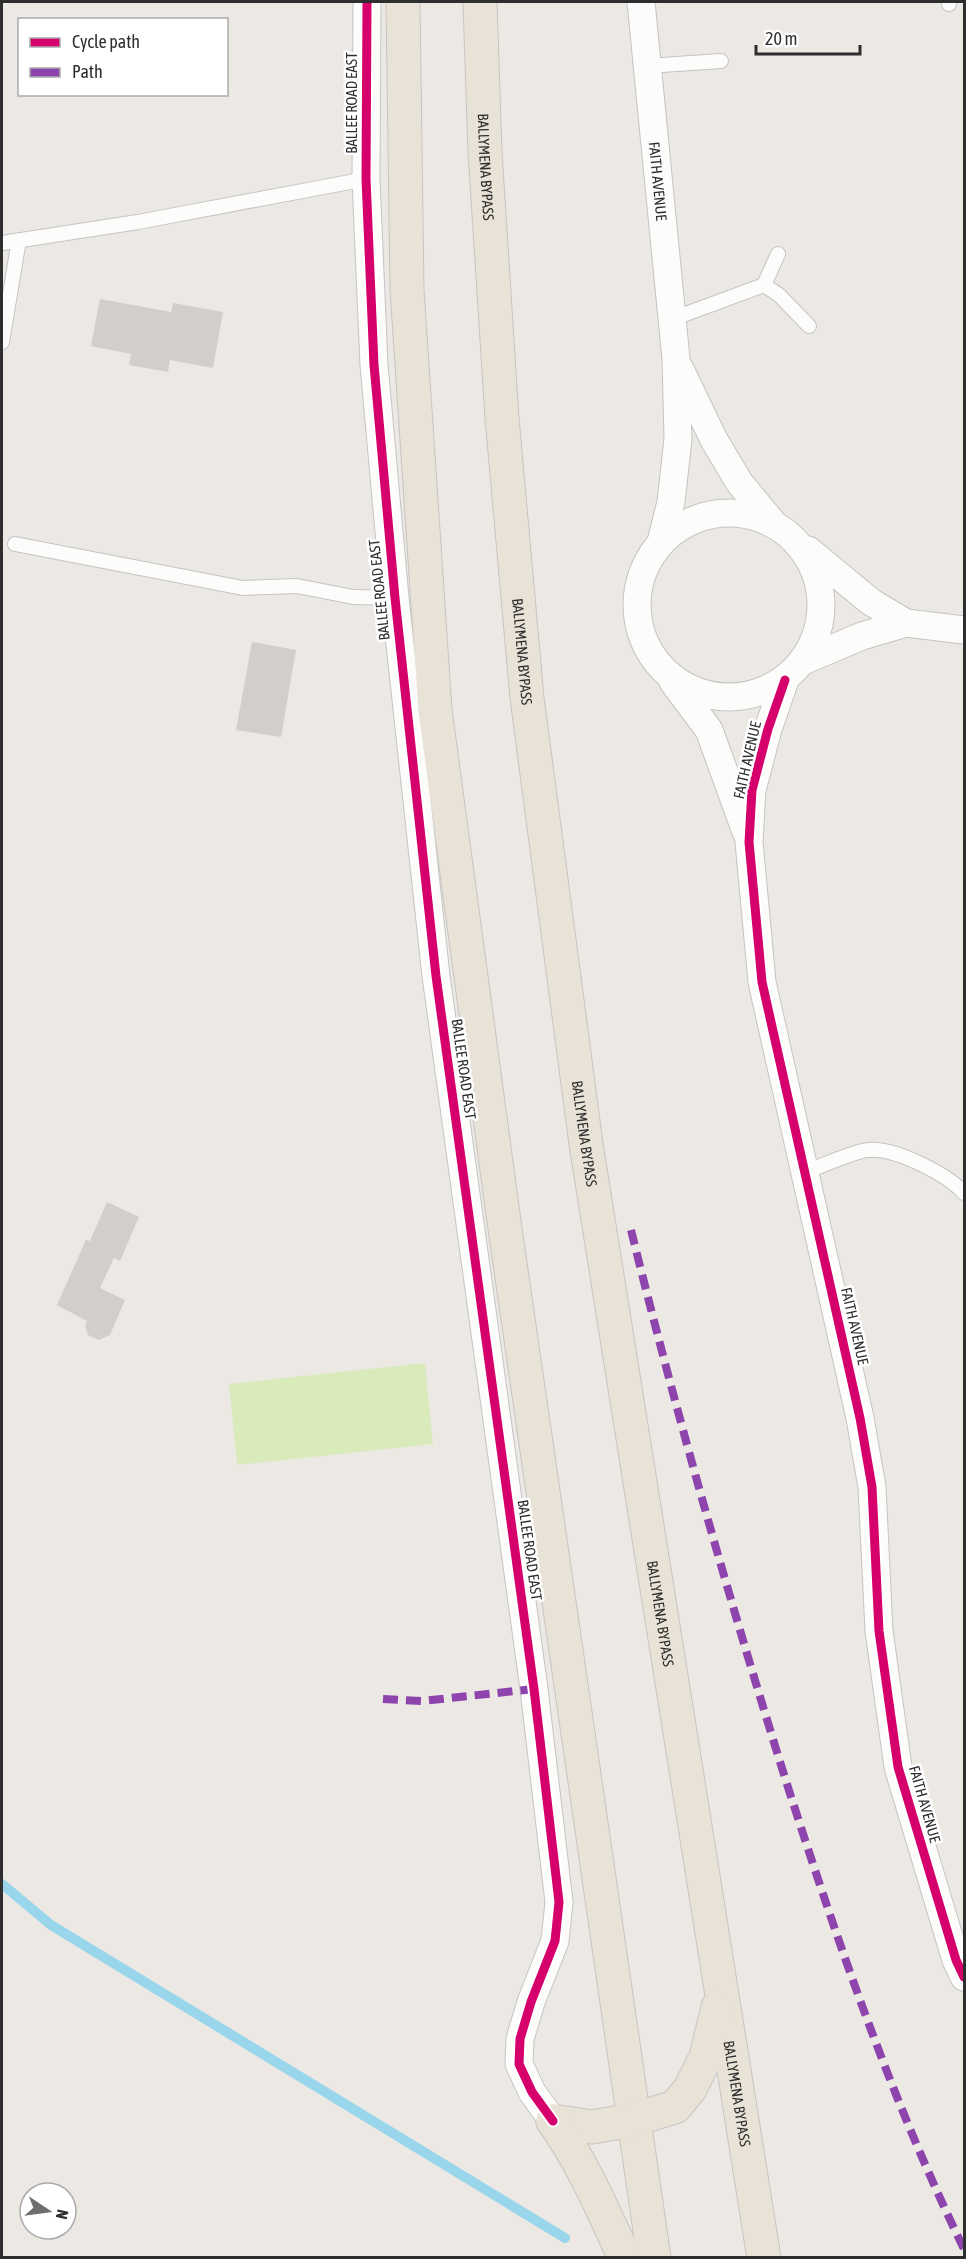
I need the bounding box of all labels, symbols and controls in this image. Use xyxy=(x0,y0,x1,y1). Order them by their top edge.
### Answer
legend xyxy=(18,18,228,96)
scale bar xyxy=(756,18,860,56)
text: 20 m xyxy=(765,28,797,49)
text: Cycle path xyxy=(72,31,140,52)
street label: BALLEE ROAD EAST xyxy=(343,52,360,154)
text: Path xyxy=(72,61,103,82)
street label: BALLYMENA BYPASS xyxy=(475,113,498,221)
street label: FAITH AVENUE xyxy=(646,141,671,222)
street label: BALLEE ROAD EAST xyxy=(365,538,393,641)
street label: BALLYMENA BYPASS xyxy=(510,597,536,706)
street label: FAITH AVENUE xyxy=(730,719,764,800)
street label: BALLEE ROAD EAST xyxy=(449,1018,480,1121)
street label: BALLYMENA BYPASS xyxy=(569,1079,601,1188)
street label: FAITH AVENUE xyxy=(838,1286,872,1367)
street label: BALLEE ROAD EAST xyxy=(515,1499,546,1602)
street label: BALLYMENA BYPASS xyxy=(644,1559,678,1668)
street label: FAITH AVENUE xyxy=(906,1764,944,1845)
street label: BALLYMENA BYPASS xyxy=(721,2039,755,2148)
north arrow xyxy=(18,2181,78,2241)
text: N xyxy=(53,2208,72,2221)

